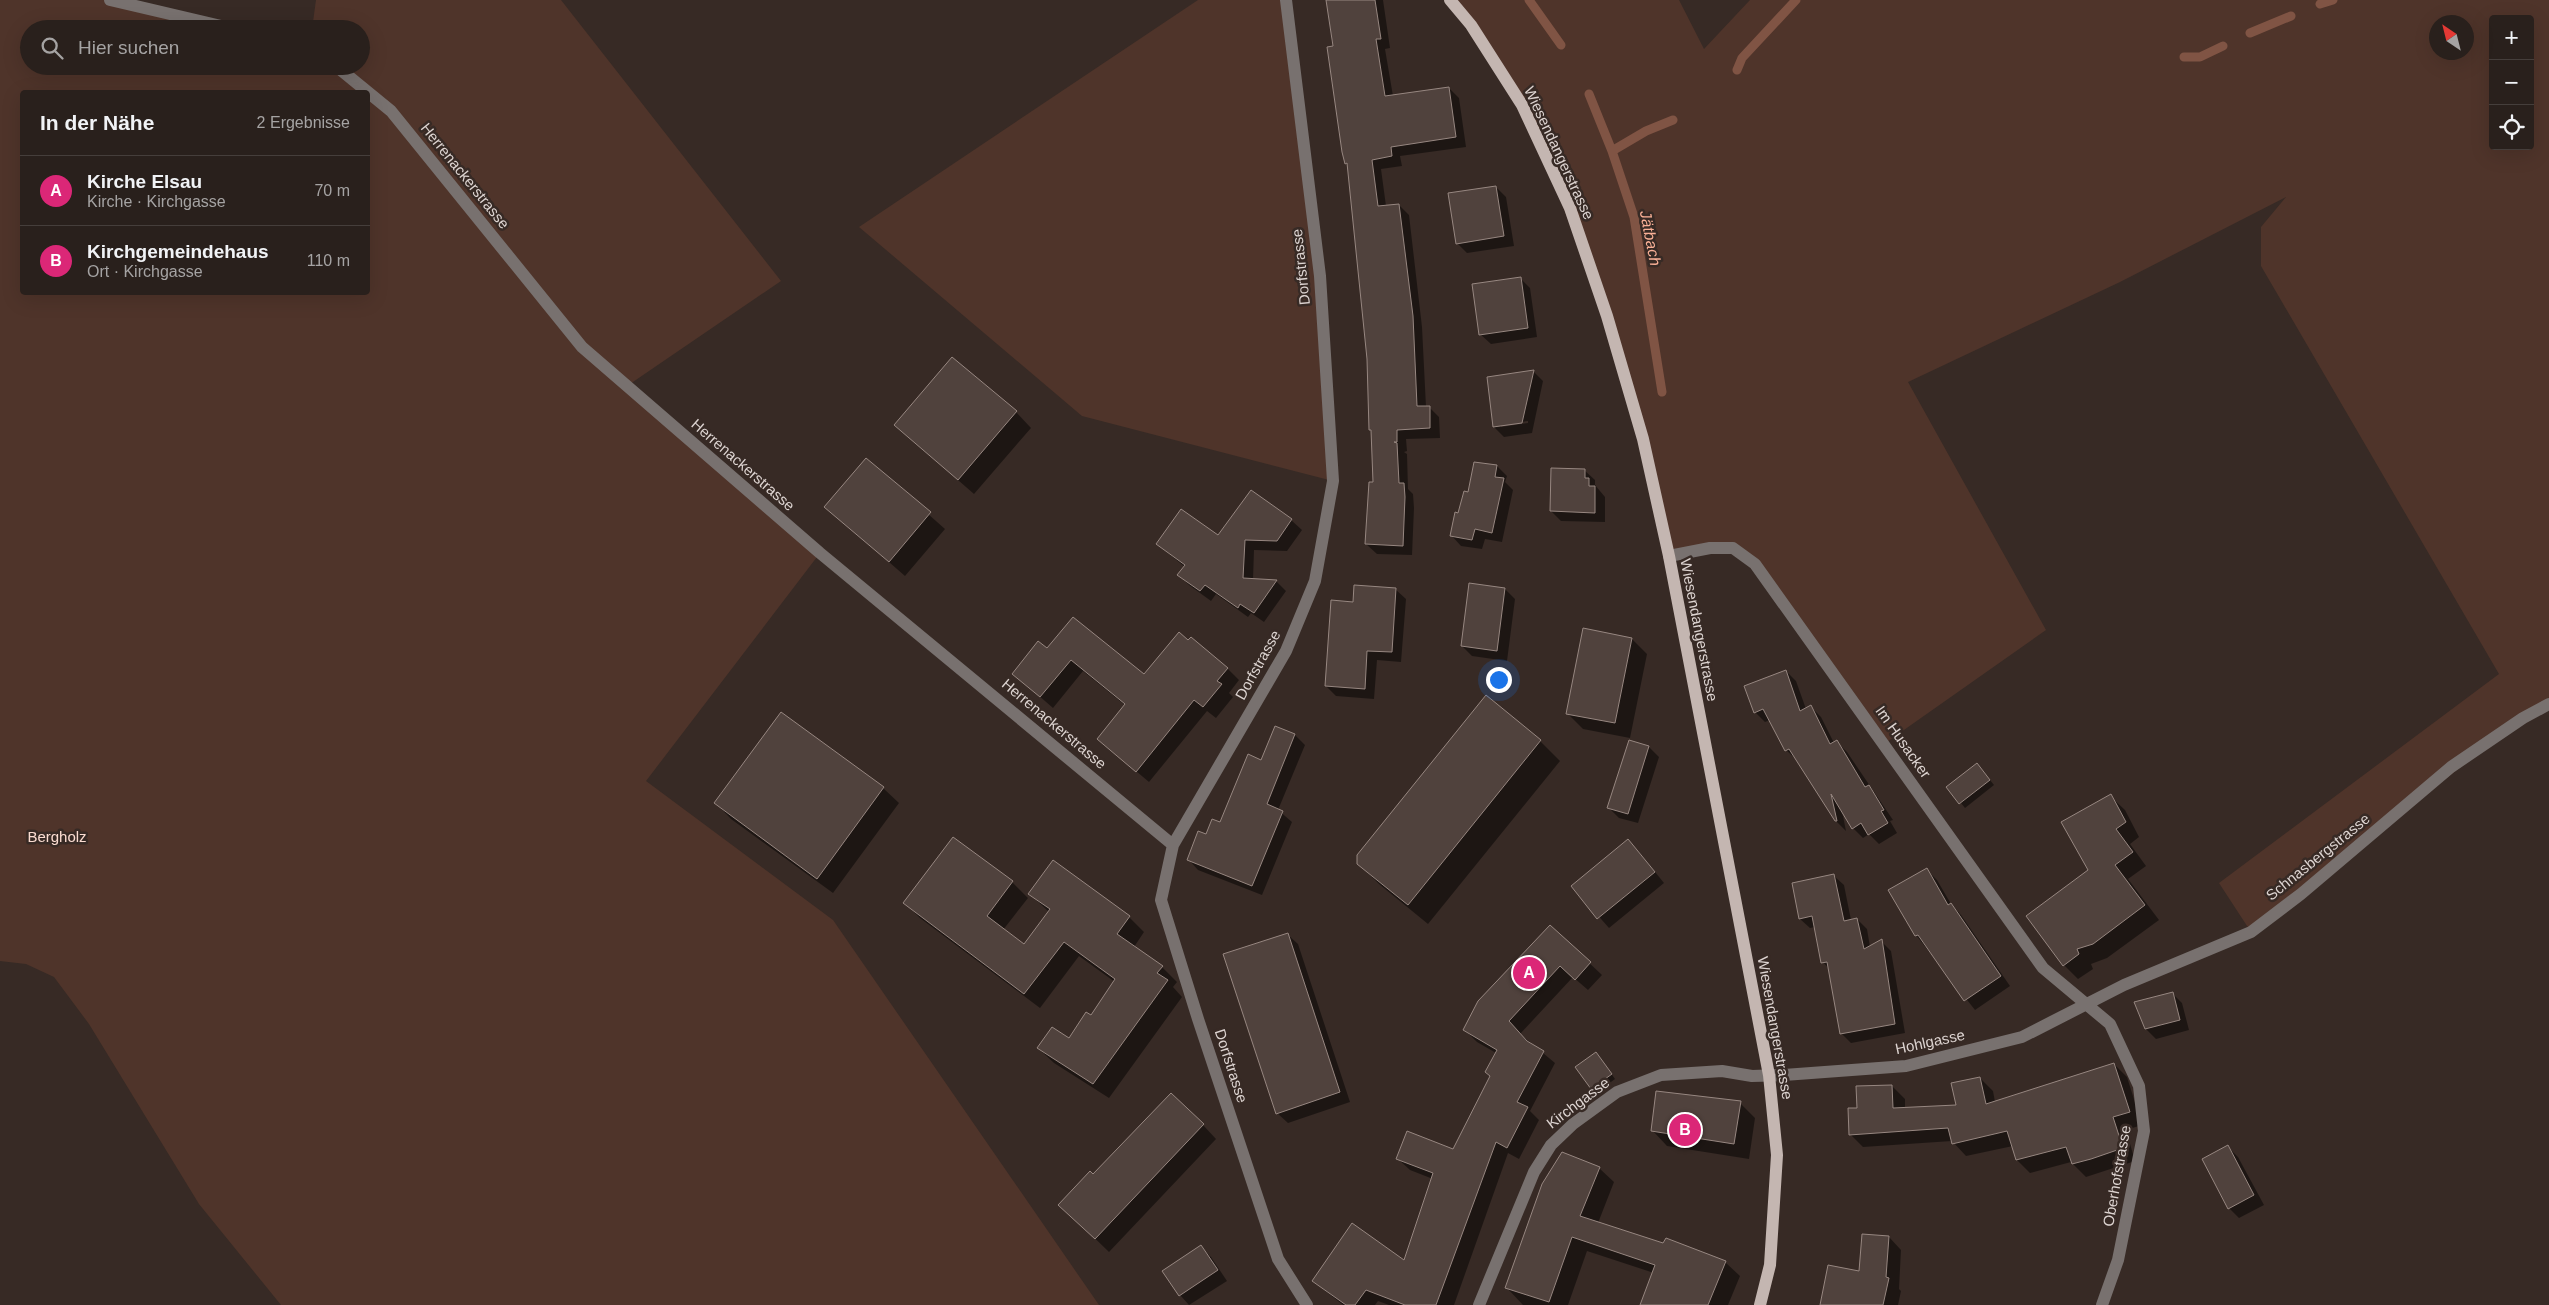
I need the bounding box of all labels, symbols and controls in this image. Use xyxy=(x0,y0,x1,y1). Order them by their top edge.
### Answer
north arrow xyxy=(2429,15,2474,60)
map controls xyxy=(2489,15,2534,150)
button: + xyxy=(2489,15,2534,60)
search box xyxy=(20,20,370,75)
icon: search xyxy=(38,34,66,62)
text: Hier suchen xyxy=(78,37,179,58)
button: − xyxy=(2489,60,2534,105)
street label: Wiesendangerstrasse xyxy=(1521,83,1598,222)
button: locate xyxy=(2489,105,2534,150)
text: In der Nähe xyxy=(40,111,154,134)
text: 2 Ergebnisse xyxy=(257,114,350,131)
street label: Herrenackerstrasse xyxy=(418,119,513,232)
text: Kirche Elsau xyxy=(87,171,202,192)
text: A xyxy=(50,182,62,199)
text: 70 m xyxy=(314,182,350,199)
text: Kirche · Kirchgasse xyxy=(87,193,226,210)
water label: Jätbach xyxy=(1637,208,1664,267)
street label: Dorfstrasse xyxy=(1288,228,1313,306)
text: Kirchgemeindehaus xyxy=(87,241,269,262)
text: B xyxy=(50,252,62,269)
text: 110 m xyxy=(307,252,350,269)
text: Ort · Kirchgasse xyxy=(87,263,203,280)
street label: Herrenackerstrasse xyxy=(688,415,798,514)
street label: Wiesendangerstrasse xyxy=(1677,557,1722,703)
street label: Dorfstrasse xyxy=(1232,627,1284,702)
your location xyxy=(1486,667,1512,693)
street label: Herrenackerstrasse xyxy=(999,675,1110,772)
street label: Im Husacker xyxy=(1872,702,1935,781)
street label: Schnasbergstrasse xyxy=(2262,810,2373,904)
park label: Bergholz xyxy=(27,828,87,845)
pin: A xyxy=(1513,954,1545,992)
street label: Wiesendangerstrasse xyxy=(1755,955,1796,1101)
street label: Hohlgasse xyxy=(1893,1026,1966,1057)
street label: Dorfstrasse xyxy=(1212,1027,1251,1105)
street label: Kirchgasse xyxy=(1543,1073,1612,1132)
pin: B xyxy=(1669,1111,1701,1149)
street label: Oberhofstrasse xyxy=(2099,1124,2134,1228)

